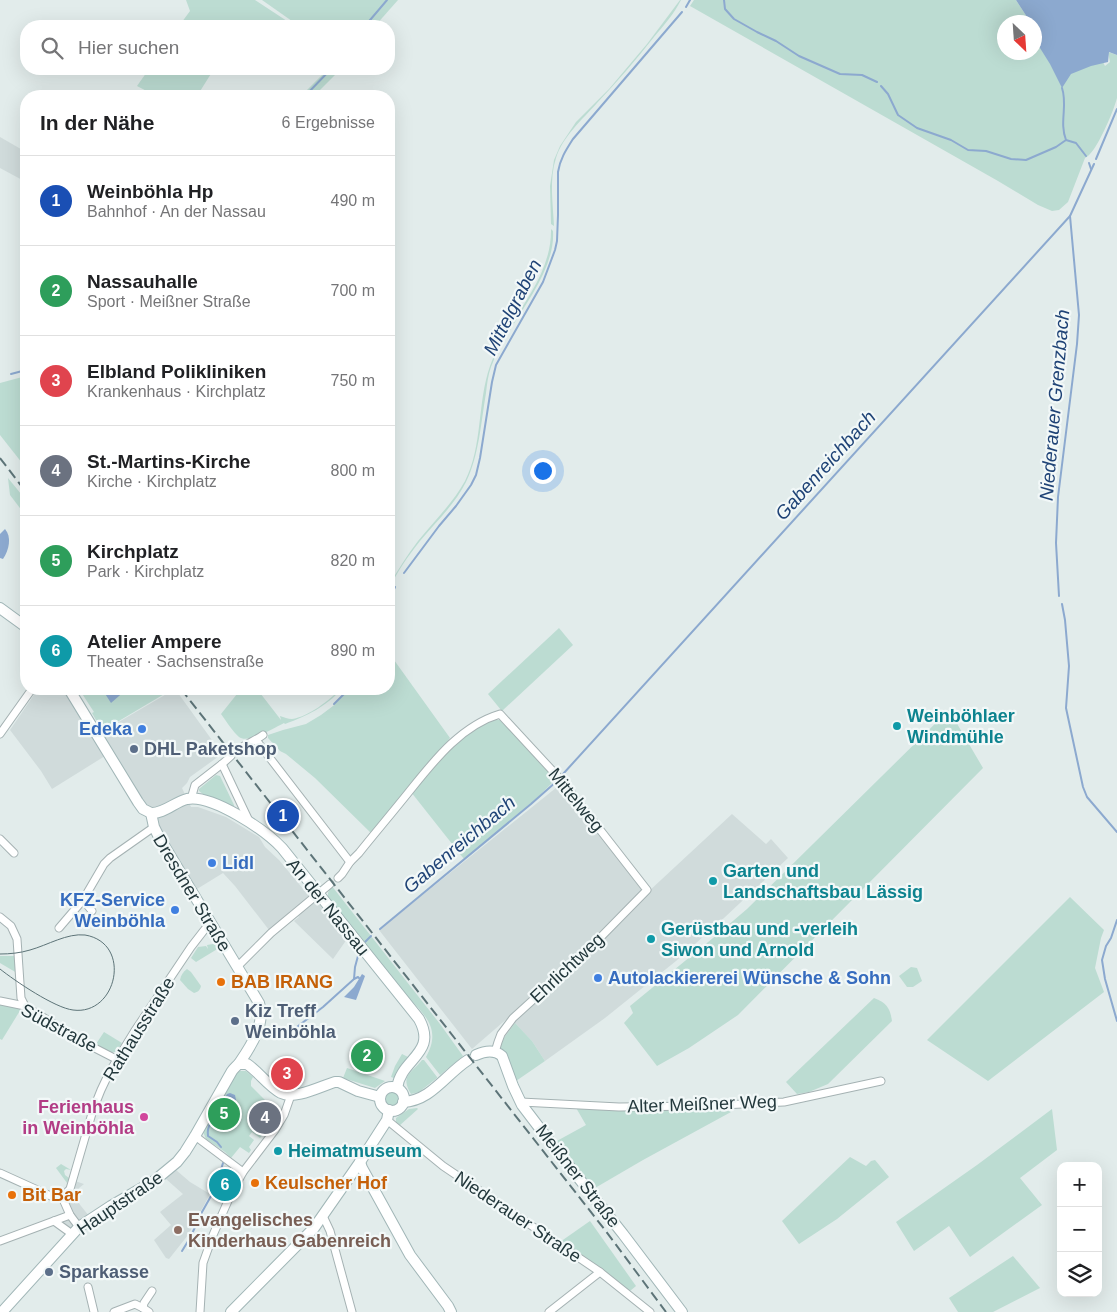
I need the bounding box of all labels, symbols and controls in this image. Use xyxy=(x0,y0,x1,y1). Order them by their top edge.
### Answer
north arrow xyxy=(997,15,1042,60)
search box xyxy=(20,20,395,75)
icon: search xyxy=(38,34,66,62)
text: Hier suchen xyxy=(78,37,179,58)
text: In der Nähe xyxy=(40,111,154,134)
text: 6 Ergebnisse xyxy=(282,114,375,131)
text: Weinböhla Hp xyxy=(87,181,213,202)
text: 1 xyxy=(52,192,60,209)
text: 490 m xyxy=(331,192,375,209)
text: Bahnhof · An der Nassau xyxy=(87,203,266,220)
water label: Mittelgraben xyxy=(479,256,546,359)
text: Nassauhalle xyxy=(87,271,198,292)
text: 2 xyxy=(52,282,60,299)
text: 700 m xyxy=(331,282,375,299)
text: Sport · Meißner Straße xyxy=(87,293,251,310)
water label: Niederauer Grenzbach xyxy=(1036,308,1073,502)
text: Elbland Polikliniken xyxy=(87,361,266,382)
text: 3 xyxy=(52,372,60,389)
text: 750 m xyxy=(331,372,375,389)
text: Krankenhaus · Kirchplatz xyxy=(87,383,266,400)
water label: Gabenreichbach xyxy=(771,406,880,524)
text: St.-Martins-Kirche xyxy=(87,451,251,472)
your location xyxy=(530,458,556,484)
text: 4 xyxy=(52,462,60,479)
text: 800 m xyxy=(331,462,375,479)
text: Kirche · Kirchplatz xyxy=(87,473,217,490)
text: Kirchplatz xyxy=(87,541,179,562)
text: 5 xyxy=(52,552,60,569)
text: 820 m xyxy=(331,552,375,569)
text: Park · Kirchplatz xyxy=(87,563,204,580)
text: Atelier Ampere xyxy=(87,631,221,652)
text: 6 xyxy=(52,642,60,659)
text: 890 m xyxy=(331,642,375,659)
text: Theater · Sachsenstraße xyxy=(87,653,264,670)
place label: Weinböhlaer Windmühle xyxy=(907,706,1015,747)
place label: Edeka xyxy=(79,719,133,739)
marker: Weinböhlaer Windmühle xyxy=(891,720,903,732)
marker: Edeka xyxy=(136,723,148,735)
place label: DHL Paketshop xyxy=(144,739,277,759)
marker: DHL Paketshop xyxy=(128,743,140,755)
street label: Mittelweg xyxy=(544,764,608,836)
water label: Gabenreichbach xyxy=(399,792,519,897)
pin: 1 xyxy=(267,797,299,835)
street label: Dresdner Straße xyxy=(149,831,235,955)
place label: Lidl xyxy=(222,853,254,873)
street label: An der Nassau xyxy=(283,854,373,960)
marker: Lidl xyxy=(206,857,218,869)
place label: Garten und Landschaftsbau Lässig xyxy=(723,861,923,902)
marker: Garten und Landschaftsbau Lässig xyxy=(707,875,719,887)
place label: KFZ-Service Weinböhla xyxy=(60,890,166,931)
marker: KFZ-Service Weinböhla xyxy=(169,904,181,916)
place label: Gerüstbau und -verleih Siwon und Arnold xyxy=(661,919,858,960)
street label: Ehrlichtweg xyxy=(526,929,608,1007)
marker: Gerüstbau und -verleih Siwon und Arnold xyxy=(645,933,657,945)
place label: Autolackiererei Wünsche & Sohn xyxy=(608,968,891,988)
place label: BAB IRANG xyxy=(231,972,333,992)
marker: Autolackiererei Wünsche & Sohn xyxy=(592,972,604,984)
street label: Rathausstraße xyxy=(99,974,179,1084)
marker: BAB IRANG xyxy=(215,976,227,988)
street label: Südstraße xyxy=(18,1000,100,1056)
place label: Kiz Treff Weinböhla xyxy=(245,1001,337,1042)
marker: Kiz Treff Weinböhla xyxy=(229,1015,241,1027)
pin: 2 xyxy=(351,1037,383,1075)
pin: 3 xyxy=(271,1055,303,1093)
street label: Alter Meißner Weg xyxy=(627,1091,777,1117)
pin: 5 xyxy=(208,1095,240,1133)
place label: Ferienhaus in Weinböhla xyxy=(22,1097,135,1138)
pin: 4 xyxy=(249,1099,281,1137)
marker: Ferienhaus in Weinböhla xyxy=(138,1111,150,1123)
street label: Meißner Straße xyxy=(532,1121,624,1231)
place label: Heimatmuseum xyxy=(288,1141,422,1161)
marker: Heimatmuseum xyxy=(272,1145,284,1157)
map controls xyxy=(1057,1162,1102,1297)
button: + xyxy=(1057,1162,1102,1207)
pin: 6 xyxy=(209,1166,241,1204)
street label: Hauptstraße xyxy=(73,1167,167,1239)
street label: Niederauer Straße xyxy=(451,1167,585,1267)
place label: Keulscher Hof xyxy=(265,1173,388,1193)
marker: Keulscher Hof xyxy=(249,1177,261,1189)
place label: Bit Bar xyxy=(22,1185,81,1205)
marker: Bit Bar xyxy=(6,1189,18,1201)
button: − xyxy=(1057,1207,1102,1252)
place label: Evangelisches Kinderhaus Gabenreich xyxy=(188,1210,391,1251)
marker: Evangelisches Kinderhaus Gabenreich xyxy=(172,1224,184,1236)
button: layers xyxy=(1057,1252,1102,1297)
place label: Sparkasse xyxy=(59,1262,149,1282)
marker: Sparkasse xyxy=(43,1266,55,1278)

